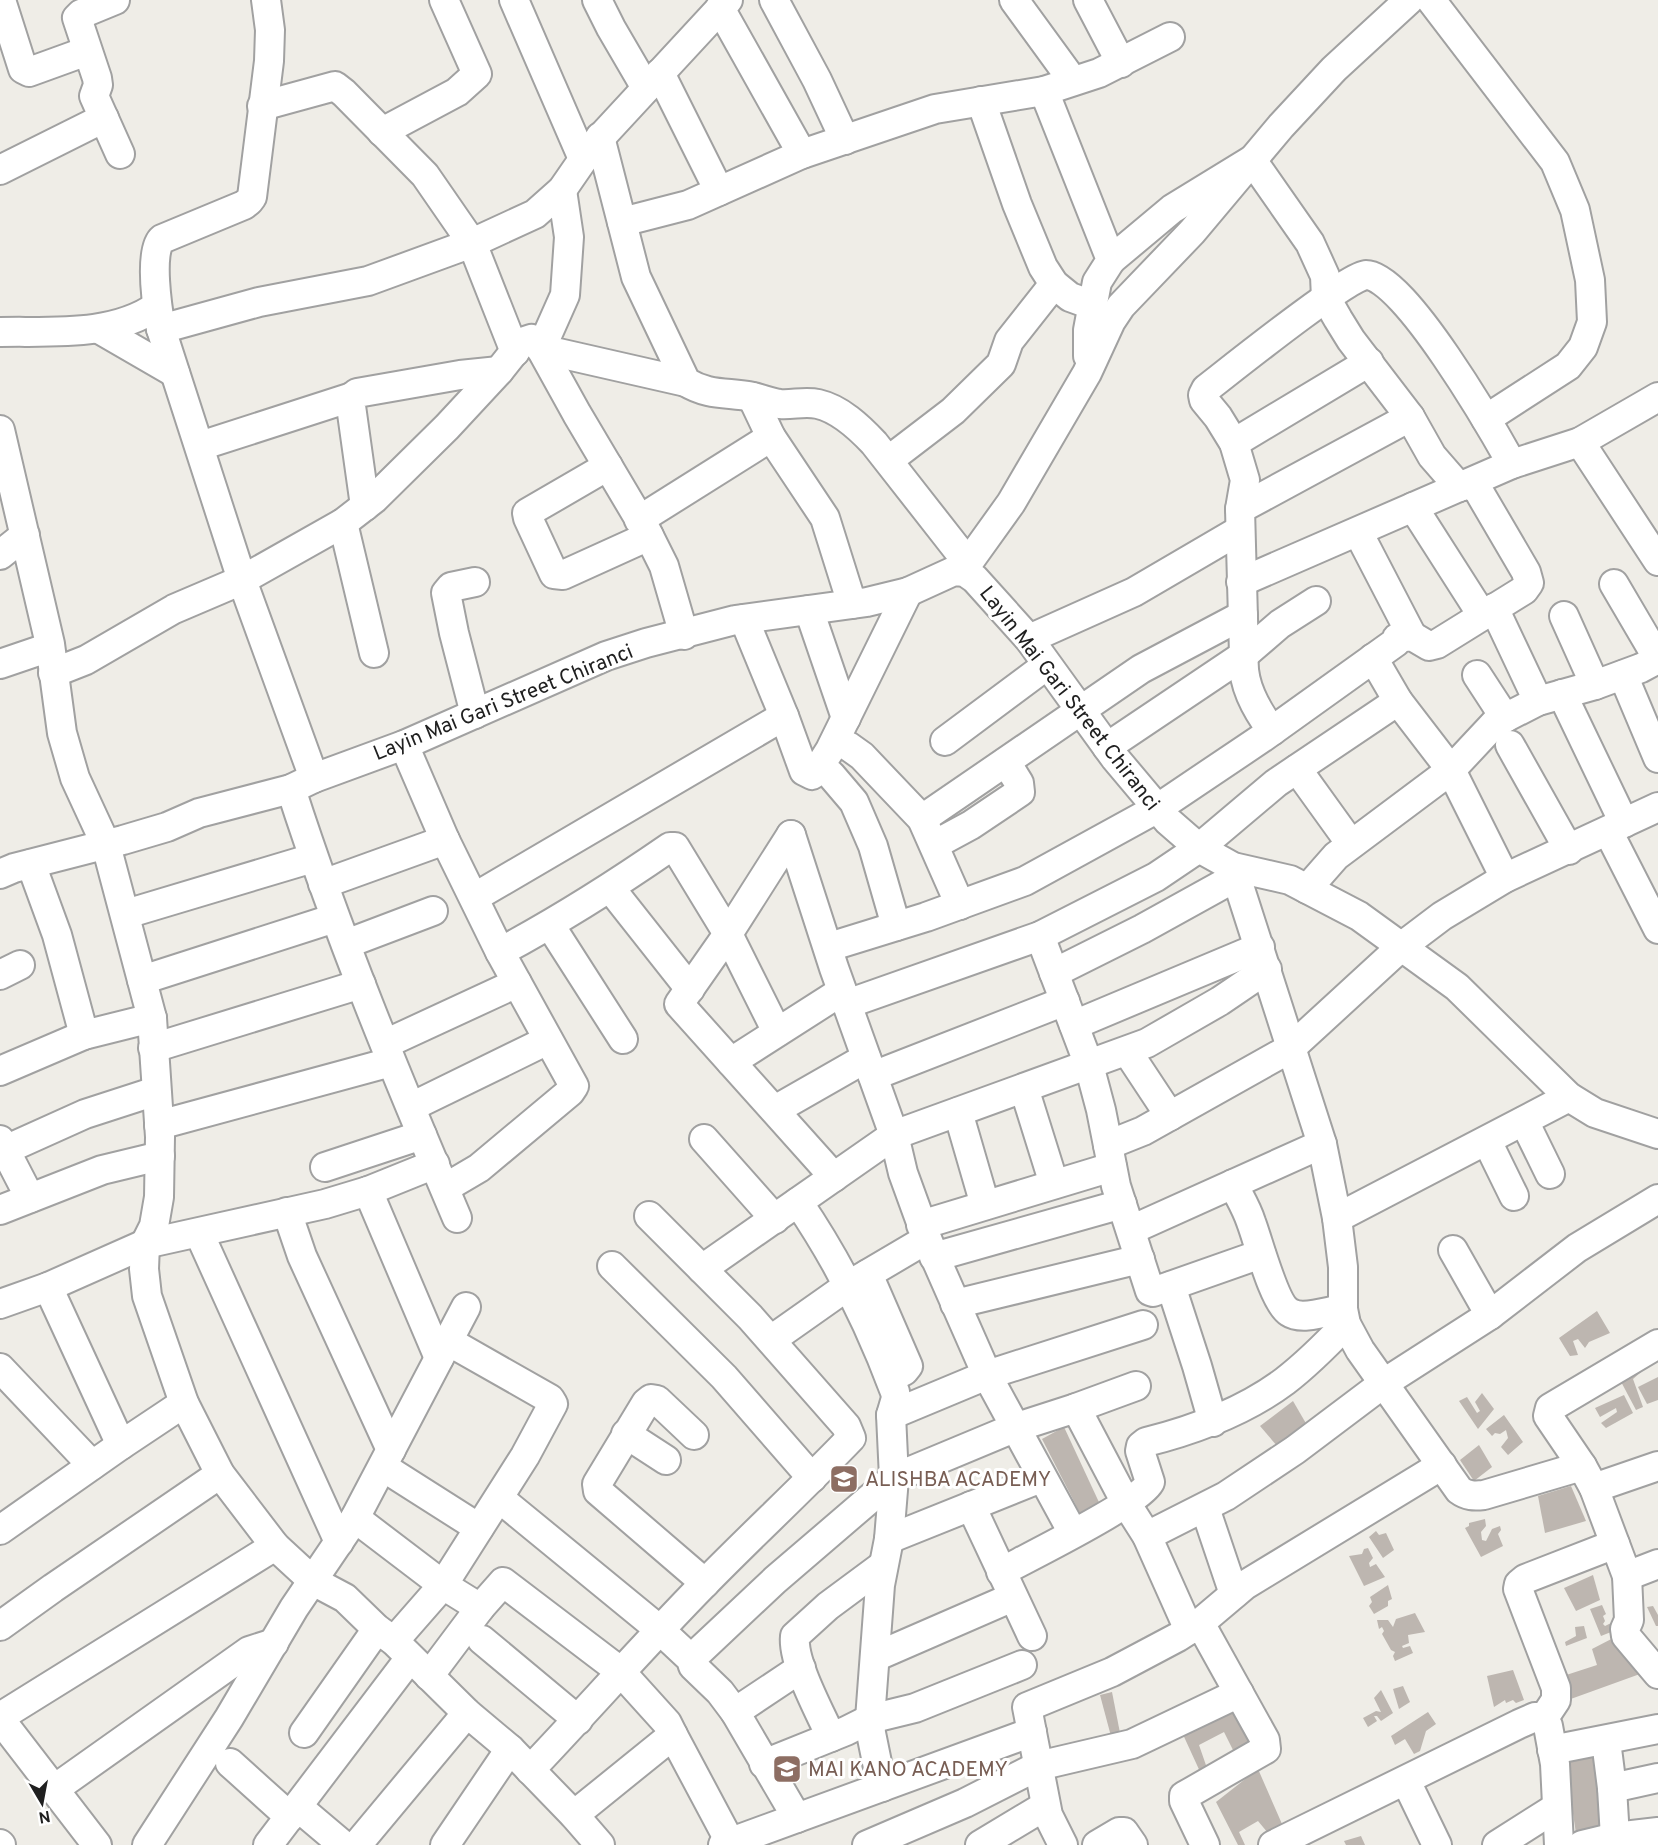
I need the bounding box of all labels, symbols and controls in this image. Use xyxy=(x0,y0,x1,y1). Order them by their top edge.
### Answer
street label: Layin Mai Gari Street Chiranci xyxy=(973,581,1165,817)
street label: Layin Mai Gari Street Chiranci xyxy=(370,639,638,768)
school or university icon: ALISHBA ACADEMY xyxy=(828,1463,860,1495)
place label: ALISHBA ACADEMY xyxy=(865,1467,1051,1494)
school or university icon: MAI KANO ACADEMY xyxy=(771,1753,803,1785)
place label: MAI KANO ACADEMY xyxy=(808,1757,1008,1784)
north arrow xyxy=(12,1773,72,1833)
text: N xyxy=(37,1805,52,1827)

